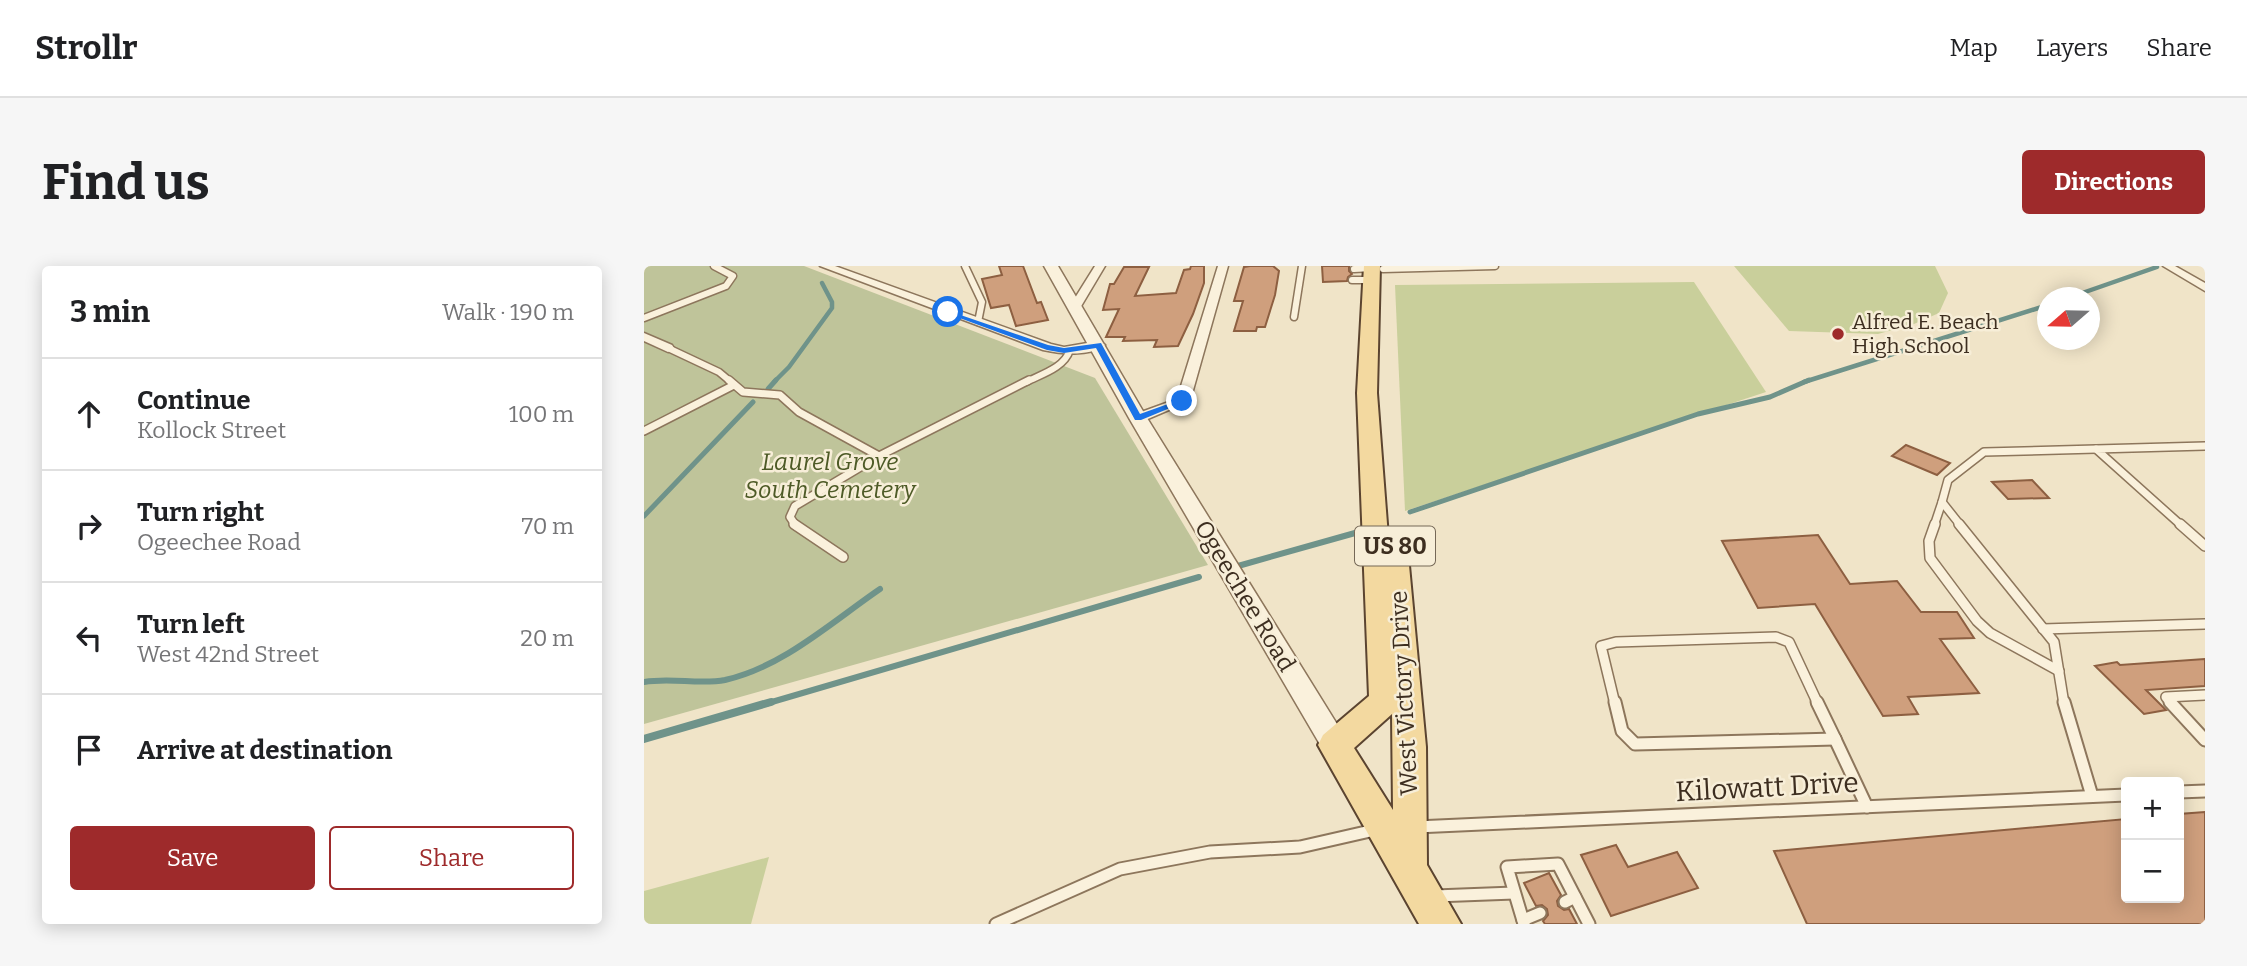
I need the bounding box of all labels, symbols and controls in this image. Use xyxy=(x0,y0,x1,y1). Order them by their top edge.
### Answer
text: Strollr xyxy=(35,28,138,68)
text: Map xyxy=(1950,34,1998,62)
text: Layers xyxy=(2036,34,2108,62)
text: Share xyxy=(2146,34,2212,62)
button: Directions xyxy=(2022,150,2205,214)
text: Find us xyxy=(42,153,210,212)
north arrow xyxy=(2037,287,2100,350)
text: 3 min xyxy=(70,294,150,330)
route start xyxy=(932,296,963,327)
text: Walk · 190 m xyxy=(442,298,574,326)
place label: Alfred E. Beach High School xyxy=(1852,309,1999,359)
marker: Alfred E. Beach High School xyxy=(1830,326,1846,342)
text: Continue xyxy=(137,385,251,416)
route end xyxy=(1166,385,1197,416)
icon: ahead xyxy=(70,395,108,433)
text: 100 m xyxy=(509,400,574,428)
text: Kollock Street xyxy=(137,416,286,444)
park label: Laurel Grove South Cemetery xyxy=(744,448,917,504)
text: Turn right xyxy=(137,497,264,528)
icon: right xyxy=(70,507,108,545)
text: 70 m xyxy=(522,512,574,540)
street label: Ogeechee Road xyxy=(1189,515,1301,677)
road number: US 80 xyxy=(1355,526,1435,566)
text: Ogeechee Road xyxy=(137,528,301,556)
street label: West Victory Drive xyxy=(1385,590,1423,796)
text: Turn left xyxy=(137,609,245,640)
icon: left xyxy=(70,619,108,657)
text: 20 m xyxy=(520,624,574,652)
text: West 42nd Street xyxy=(137,640,319,668)
icon: arrive xyxy=(70,731,108,769)
text: Arrive at destination xyxy=(137,735,392,766)
street label: Kilowatt Drive xyxy=(1675,766,1859,808)
map controls xyxy=(2121,777,2184,903)
button: + xyxy=(2121,777,2184,840)
button: Save xyxy=(70,826,315,890)
button: Share xyxy=(329,826,574,890)
button: − xyxy=(2121,840,2184,903)

